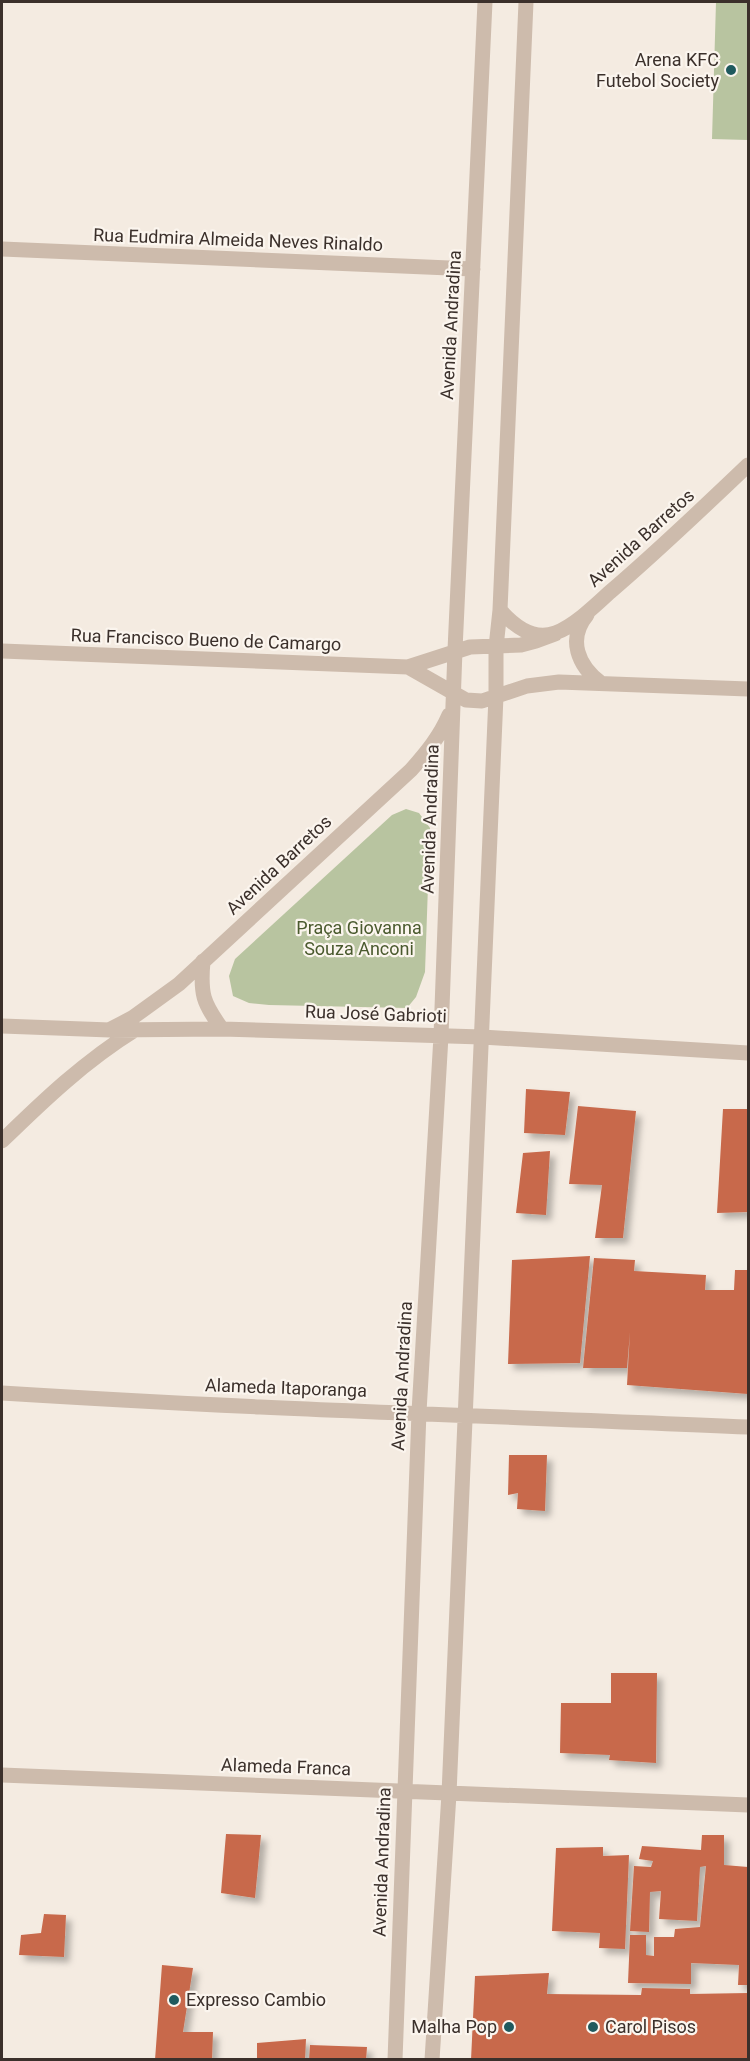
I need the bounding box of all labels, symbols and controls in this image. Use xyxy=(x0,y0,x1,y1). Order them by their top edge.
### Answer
place label: Arena KFC Futebol Society xyxy=(596,49,719,91)
marker: Arena KFC Futebol Society xyxy=(724,63,738,77)
street label: Rua Eudmira Almeida Neves Rinaldo xyxy=(93,224,383,255)
street label: Avenida Andradina xyxy=(436,250,465,400)
street label: Avenida Barretos xyxy=(583,484,698,591)
street label: Rua Francisco Bueno de Camargo xyxy=(70,624,342,655)
street label: Avenida Andradina xyxy=(416,744,443,894)
street label: Avenida Barretos xyxy=(222,811,336,919)
park label: Praça Giovanna Souza Anconi xyxy=(296,917,422,959)
street label: Rua José Gabrioti xyxy=(305,1001,447,1026)
street label: Avenida Andradina xyxy=(387,1301,416,1451)
street label: Alameda Itaporanga xyxy=(205,1374,367,1401)
street label: Alameda Franca xyxy=(221,1754,351,1779)
street label: Avenida Andradina xyxy=(368,1787,395,1937)
place label: Expresso Cambio xyxy=(186,1989,326,2010)
marker: Expresso Cambio xyxy=(167,1993,181,2007)
place label: Malha Pop xyxy=(411,2016,497,2037)
place label: Carol Pisos xyxy=(605,2016,696,2037)
marker: Malha Pop xyxy=(502,2020,516,2034)
marker: Carol Pisos xyxy=(586,2020,600,2034)

